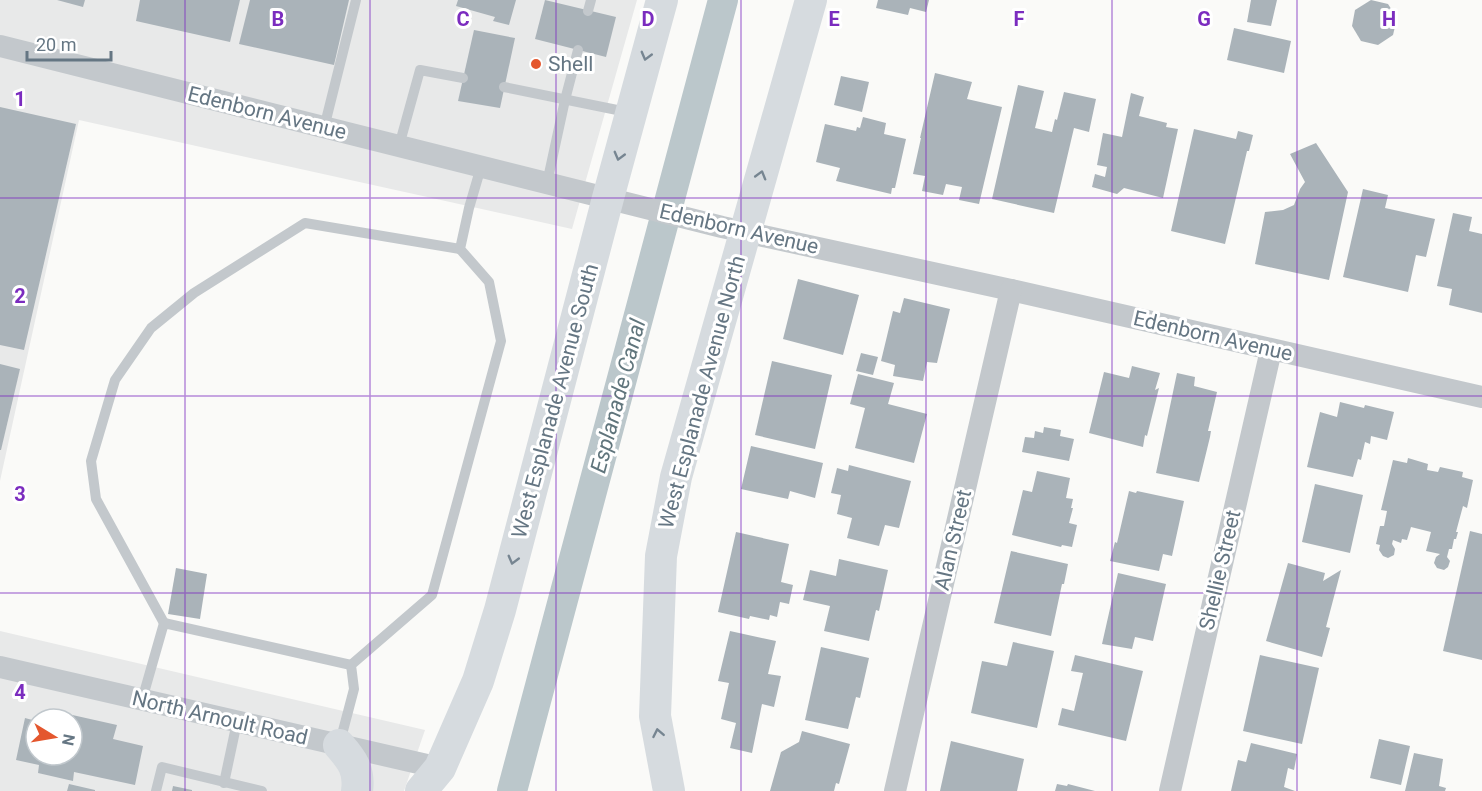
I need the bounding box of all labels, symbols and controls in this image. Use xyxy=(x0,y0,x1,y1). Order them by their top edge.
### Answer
text: B xyxy=(272,7,284,31)
text: C xyxy=(456,7,470,31)
text: D xyxy=(642,7,655,31)
text: E xyxy=(828,7,840,31)
text: F xyxy=(1014,7,1025,31)
text: G xyxy=(1197,7,1211,31)
text: H xyxy=(1382,7,1396,31)
scale bar xyxy=(27,24,111,62)
text: 20 m xyxy=(36,34,76,55)
one-way arrow xyxy=(641,51,654,61)
place label: Shell xyxy=(548,52,593,76)
marker: Shell xyxy=(529,57,543,71)
street label: Edenborn Avenue xyxy=(185,82,349,144)
text: 1 xyxy=(14,87,26,111)
one-way arrow xyxy=(614,150,626,160)
one-way arrow xyxy=(753,170,766,180)
street label: Edenborn Avenue xyxy=(657,199,821,259)
street label: West Esplanade Avenue North xyxy=(654,253,750,531)
street label: West Esplanade Avenue South xyxy=(507,261,603,541)
text: 2 xyxy=(14,284,26,308)
street label: Edenborn Avenue xyxy=(1131,306,1295,366)
water label: Esplanade Canal xyxy=(585,316,651,476)
text: 3 xyxy=(14,482,26,506)
street label: Alan Street xyxy=(930,487,976,593)
street label: Shellie Street xyxy=(1195,508,1245,632)
one-way arrow xyxy=(508,555,521,565)
text: 4 xyxy=(14,680,26,704)
street label: North Arnoult Road xyxy=(130,686,310,750)
north arrow xyxy=(24,707,84,767)
one-way arrow xyxy=(652,729,665,739)
text: N xyxy=(58,732,79,747)

